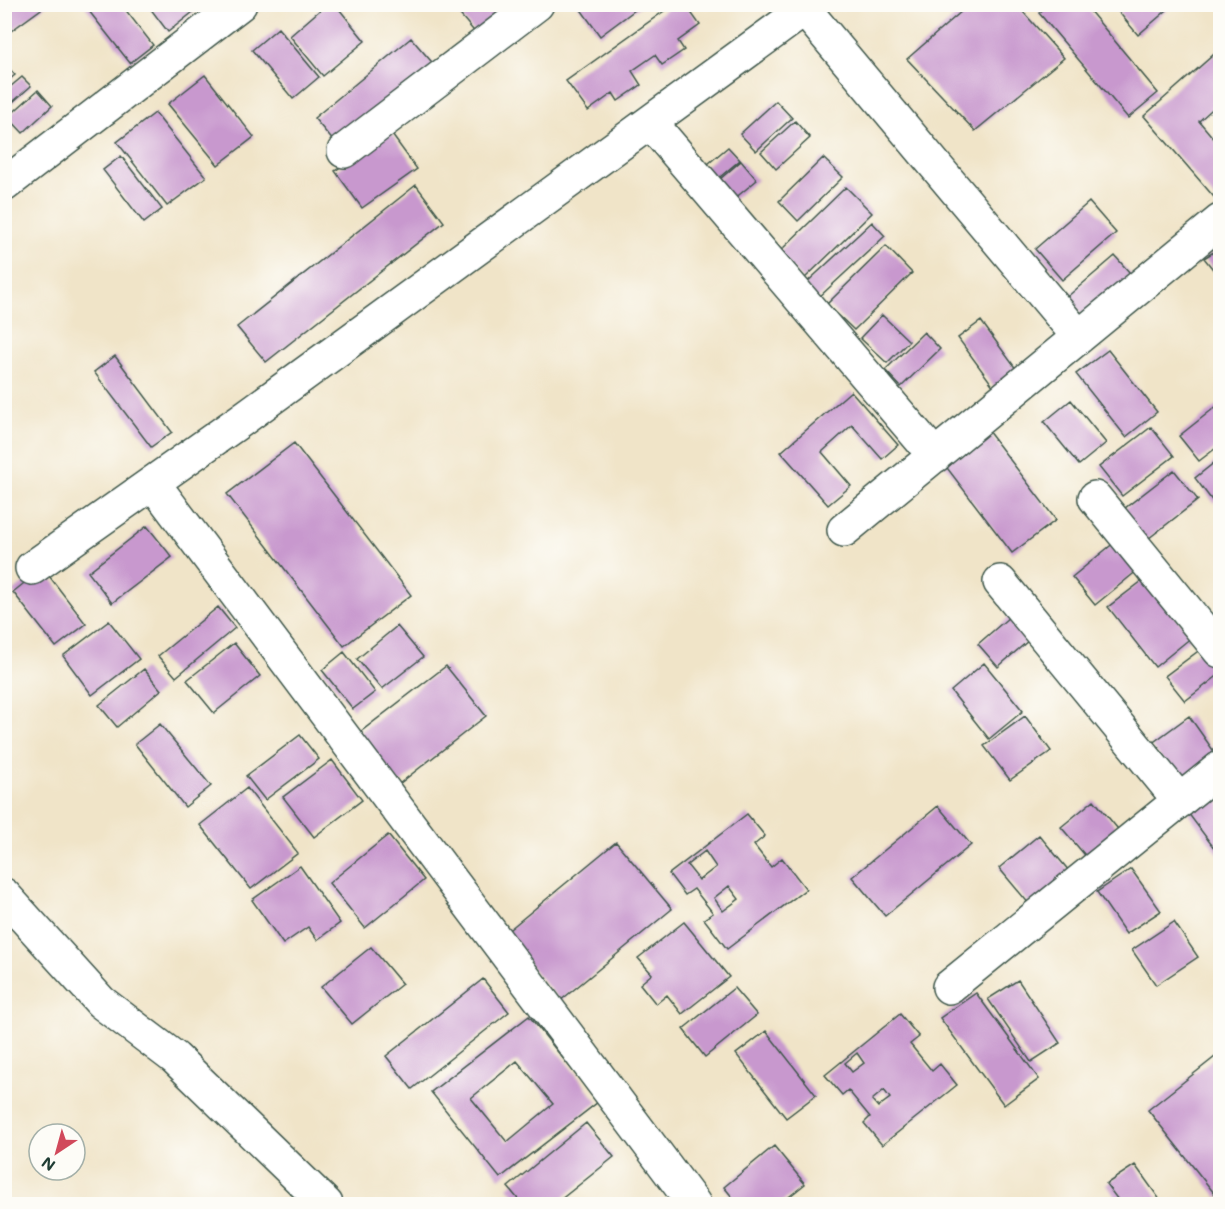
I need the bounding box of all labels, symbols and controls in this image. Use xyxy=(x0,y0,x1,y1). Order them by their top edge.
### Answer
north arrow xyxy=(27,1122,87,1182)
text: N xyxy=(37,1152,59,1177)

